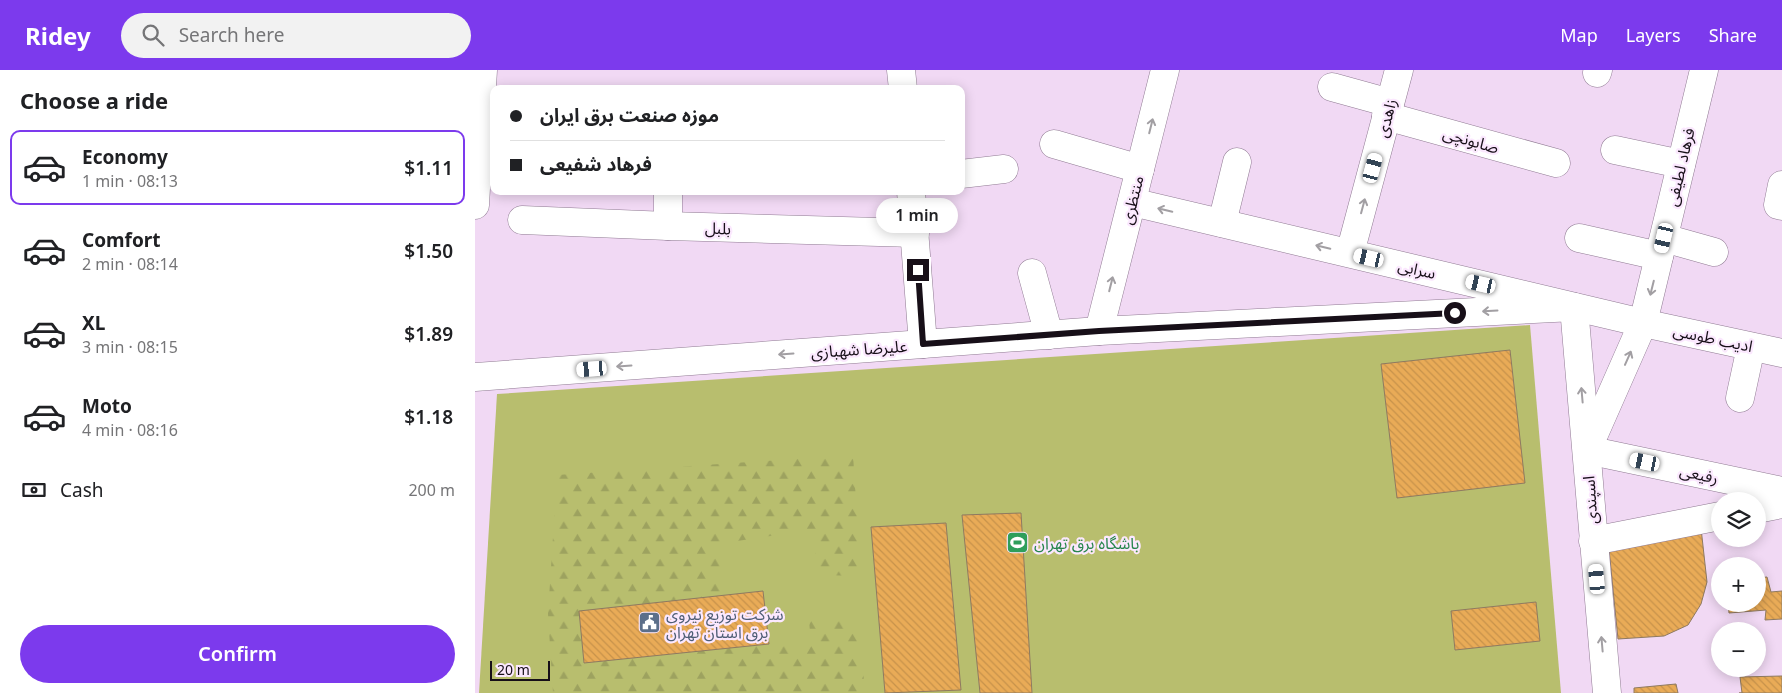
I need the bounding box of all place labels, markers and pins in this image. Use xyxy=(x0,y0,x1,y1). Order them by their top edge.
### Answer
sports icon: باشگاه برق تهران xyxy=(1006,531,1030,555)
place label: باشگاه برق تهران xyxy=(1034,532,1139,554)
place label: شرکت توزیع نیروی برق استان تهران xyxy=(666,603,784,643)
public building icon: شرکت توزیع نیروی برق استان تهران xyxy=(638,611,662,635)

